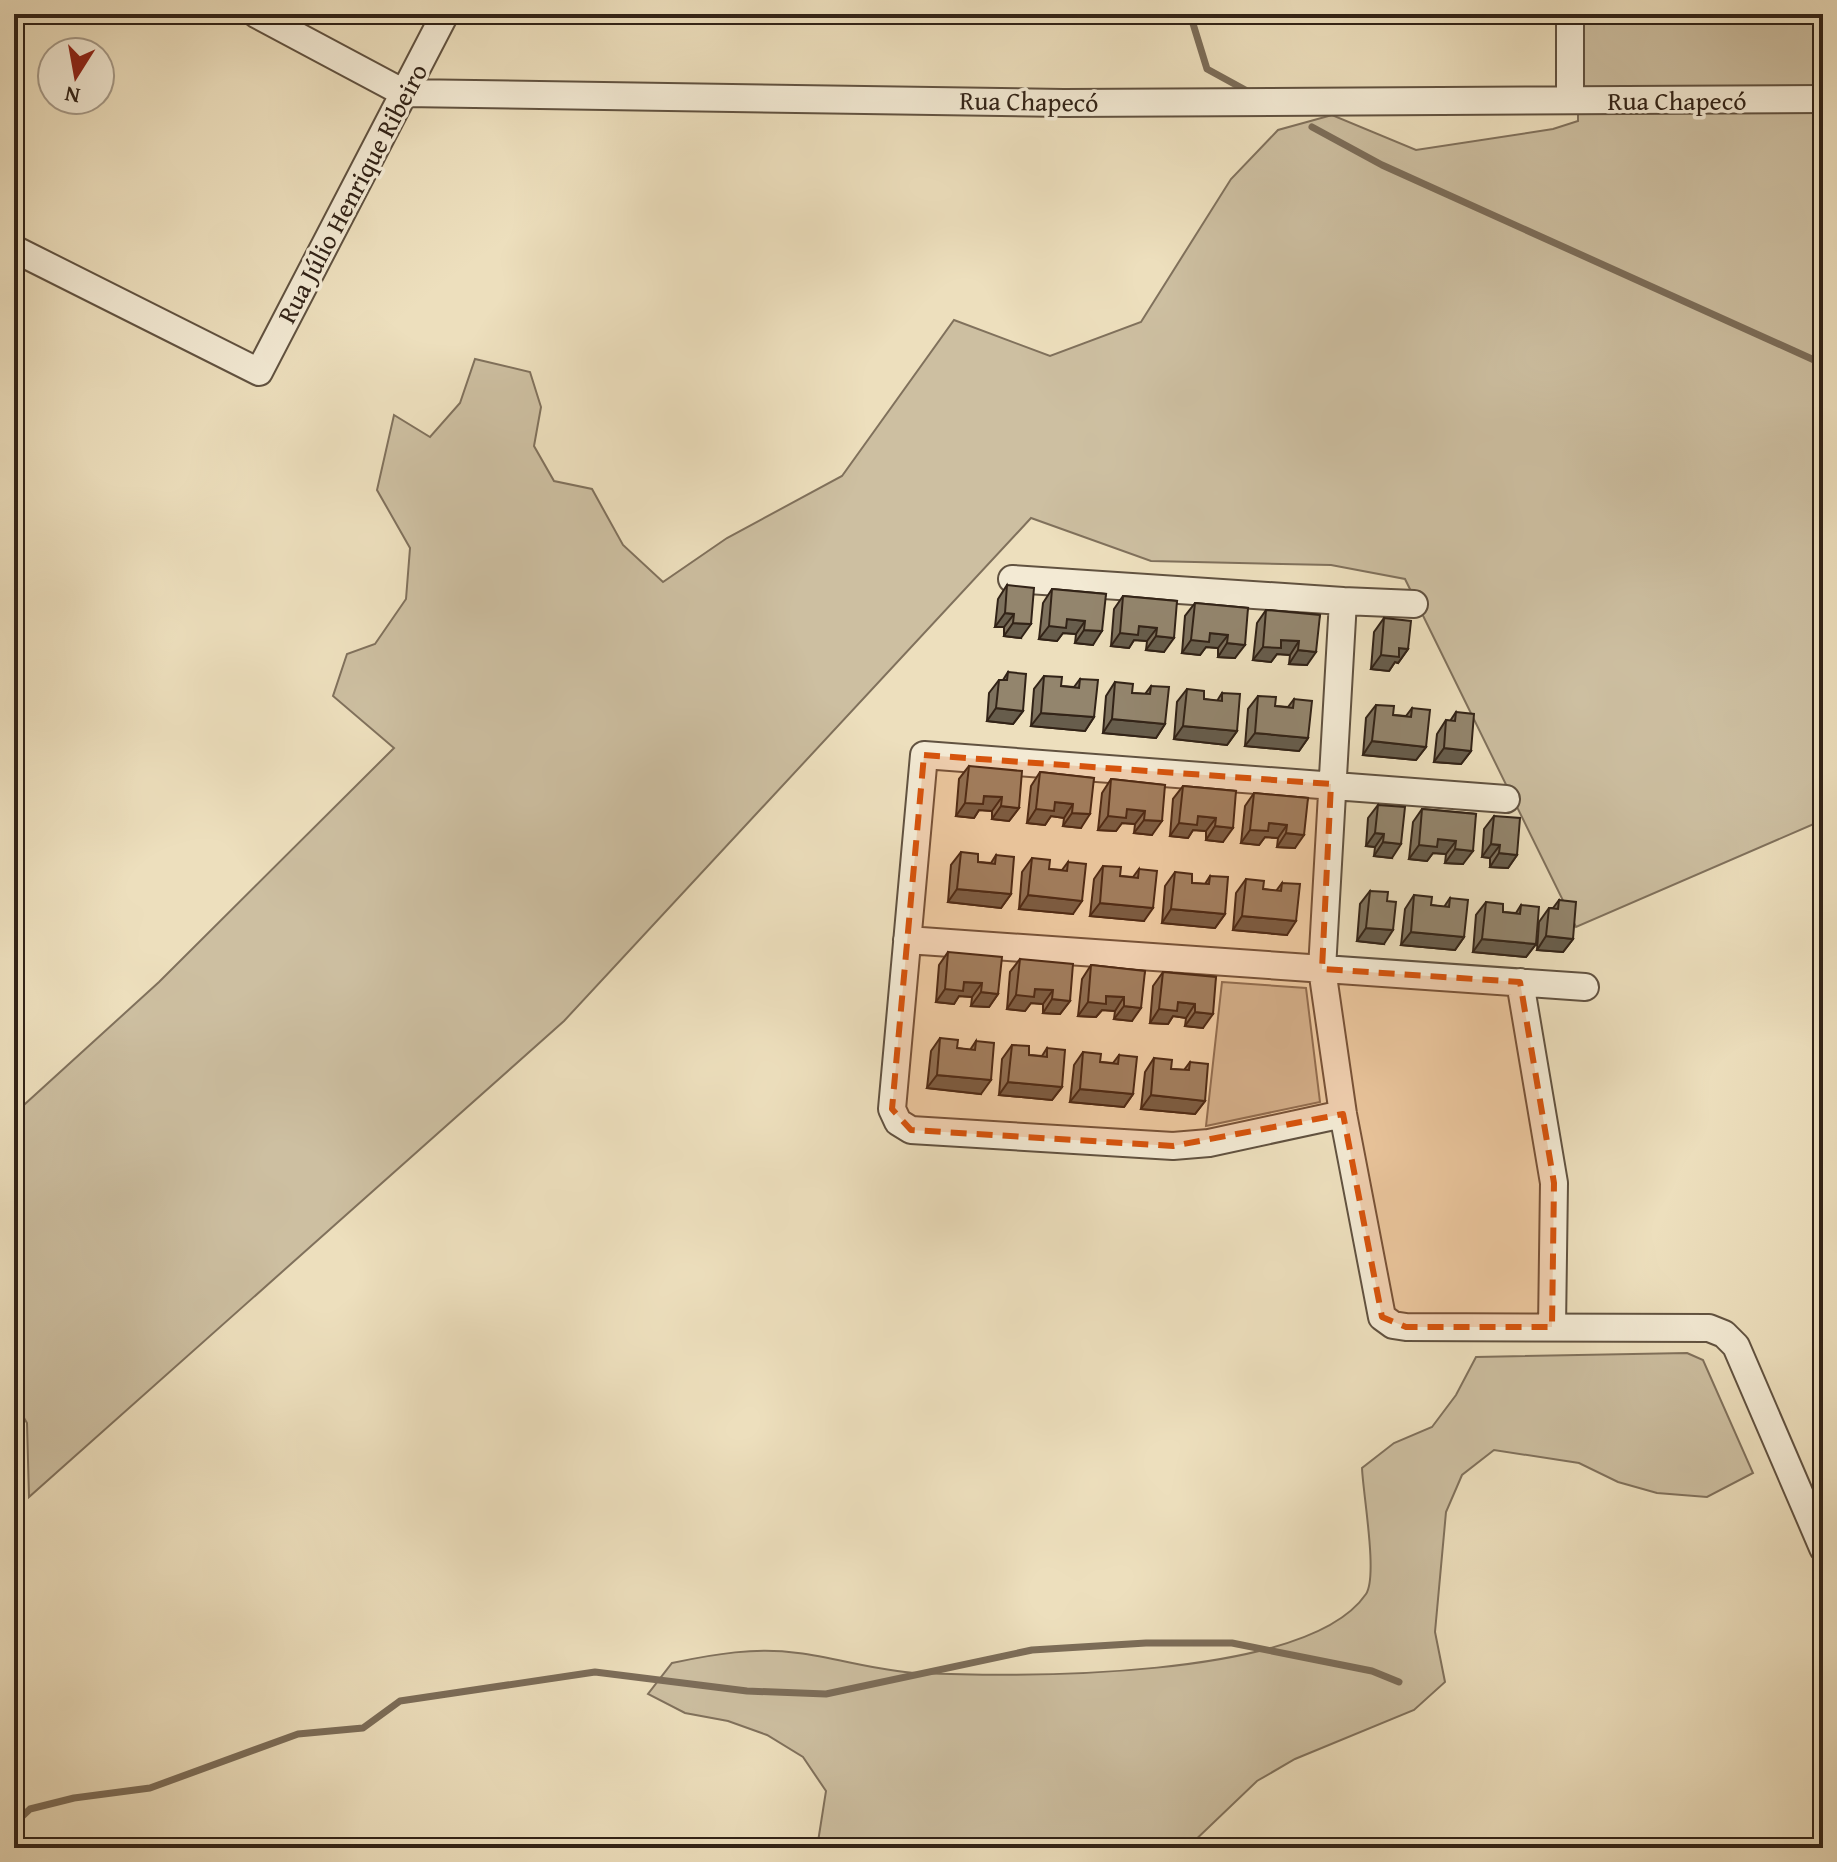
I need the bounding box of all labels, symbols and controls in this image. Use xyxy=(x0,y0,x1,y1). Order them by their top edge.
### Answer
north arrow xyxy=(36,36,116,116)
street label: Rua Júlio Henrique Ribeiro xyxy=(267,56,437,330)
text: N xyxy=(62,78,82,113)
street label: Rua Chapecó xyxy=(959,80,1099,122)
street label: Rua Chapecó xyxy=(1607,81,1747,120)

